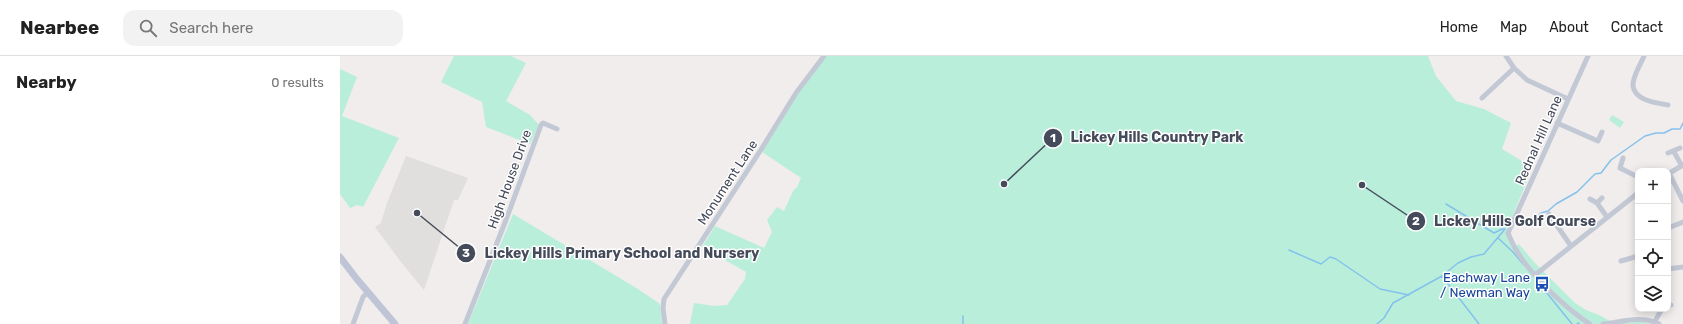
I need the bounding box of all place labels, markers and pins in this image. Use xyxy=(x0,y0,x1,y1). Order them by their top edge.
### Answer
callout: Lickey Hills Country Park xyxy=(1043,125,1252,151)
callout: Lickey Hills Golf Course xyxy=(1406,208,1604,234)
callout: Lickey Hills Primary School and Nursery xyxy=(456,240,767,266)
place label: Eachway Lane / Newman Way xyxy=(1440,270,1530,300)
bus stop icon: Eachway Lane / Newman Way xyxy=(1533,275,1551,293)

